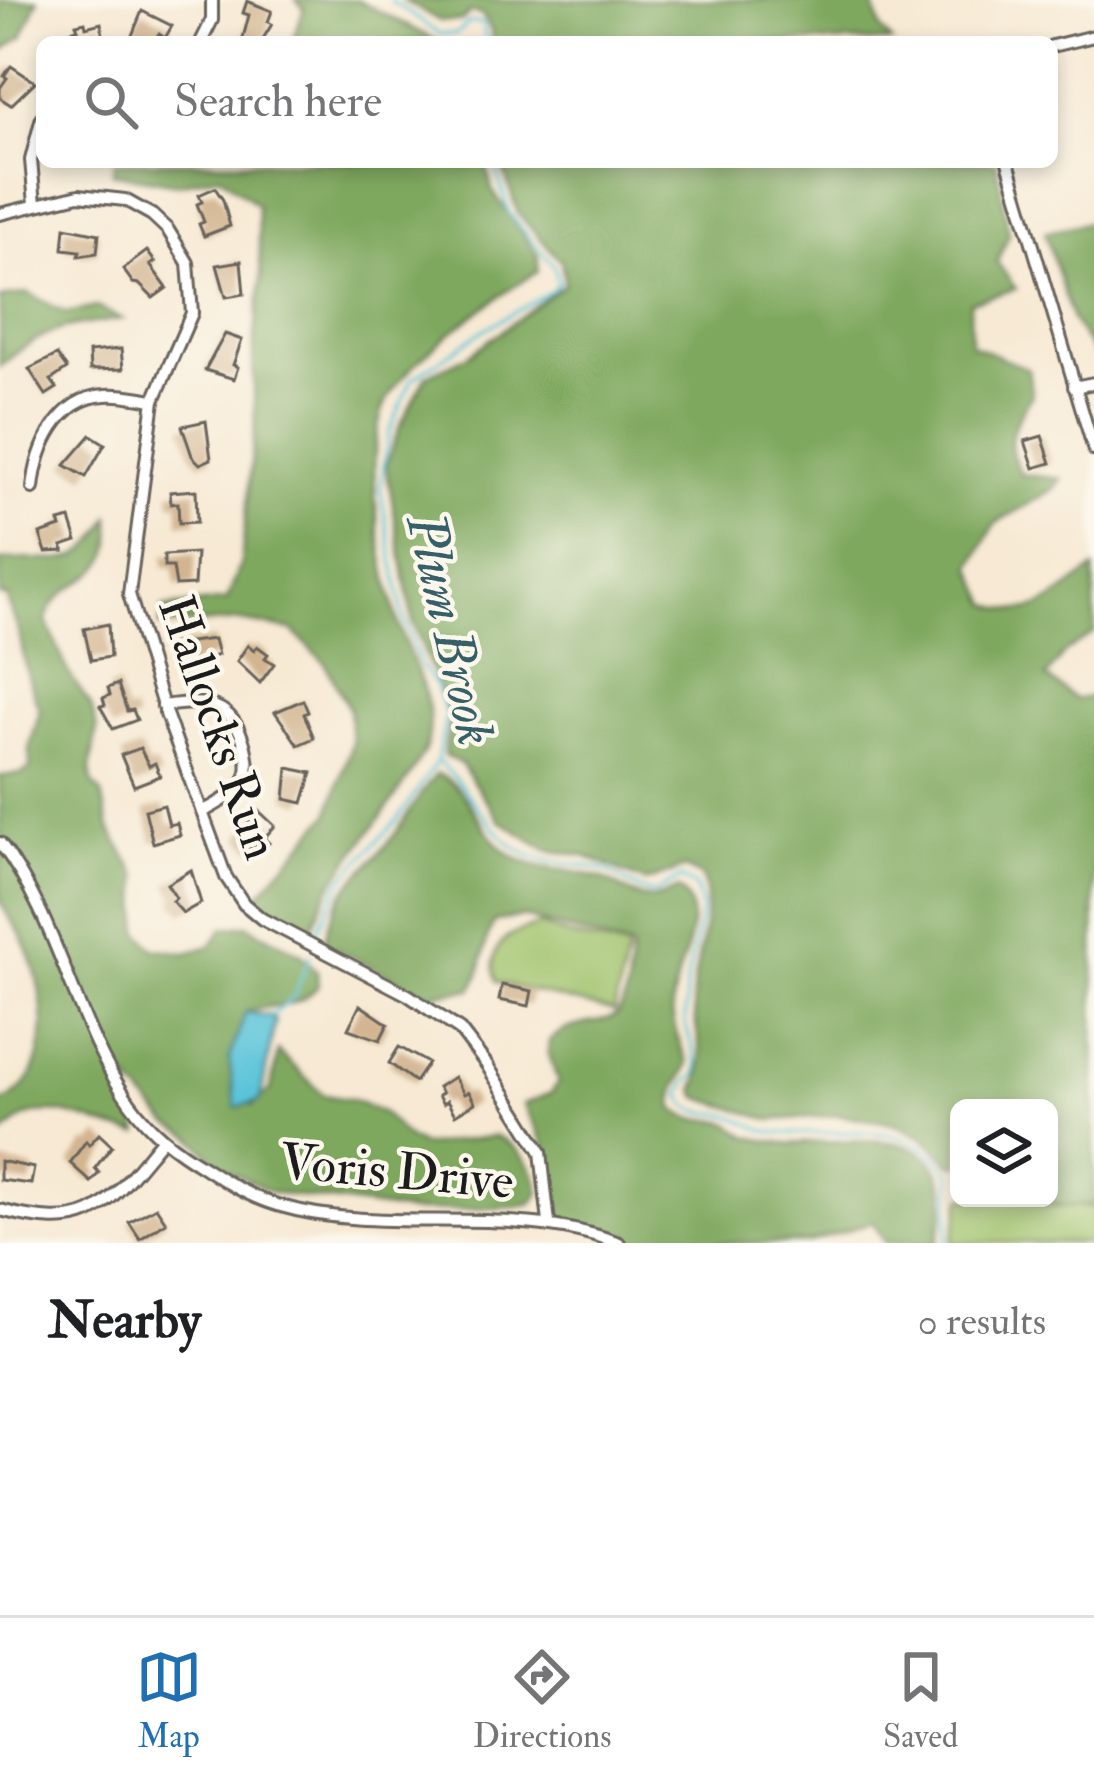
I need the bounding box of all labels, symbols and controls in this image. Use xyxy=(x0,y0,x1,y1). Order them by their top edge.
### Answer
search box xyxy=(36,36,1058,168)
icon: search xyxy=(78,69,144,135)
text: Search here xyxy=(174,74,382,130)
water label: Plum Brook xyxy=(390,506,510,752)
street label: Hallocks Run xyxy=(143,587,293,868)
map controls xyxy=(950,1099,1058,1207)
button: layers xyxy=(950,1099,1058,1207)
street label: Voris Drive xyxy=(278,1130,516,1214)
text: Nearby xyxy=(48,1289,201,1353)
text: 0 results xyxy=(918,1297,1046,1346)
tab: Map xyxy=(136,1644,202,1757)
tab: Directions xyxy=(473,1644,612,1757)
tab: Saved xyxy=(883,1644,958,1757)

